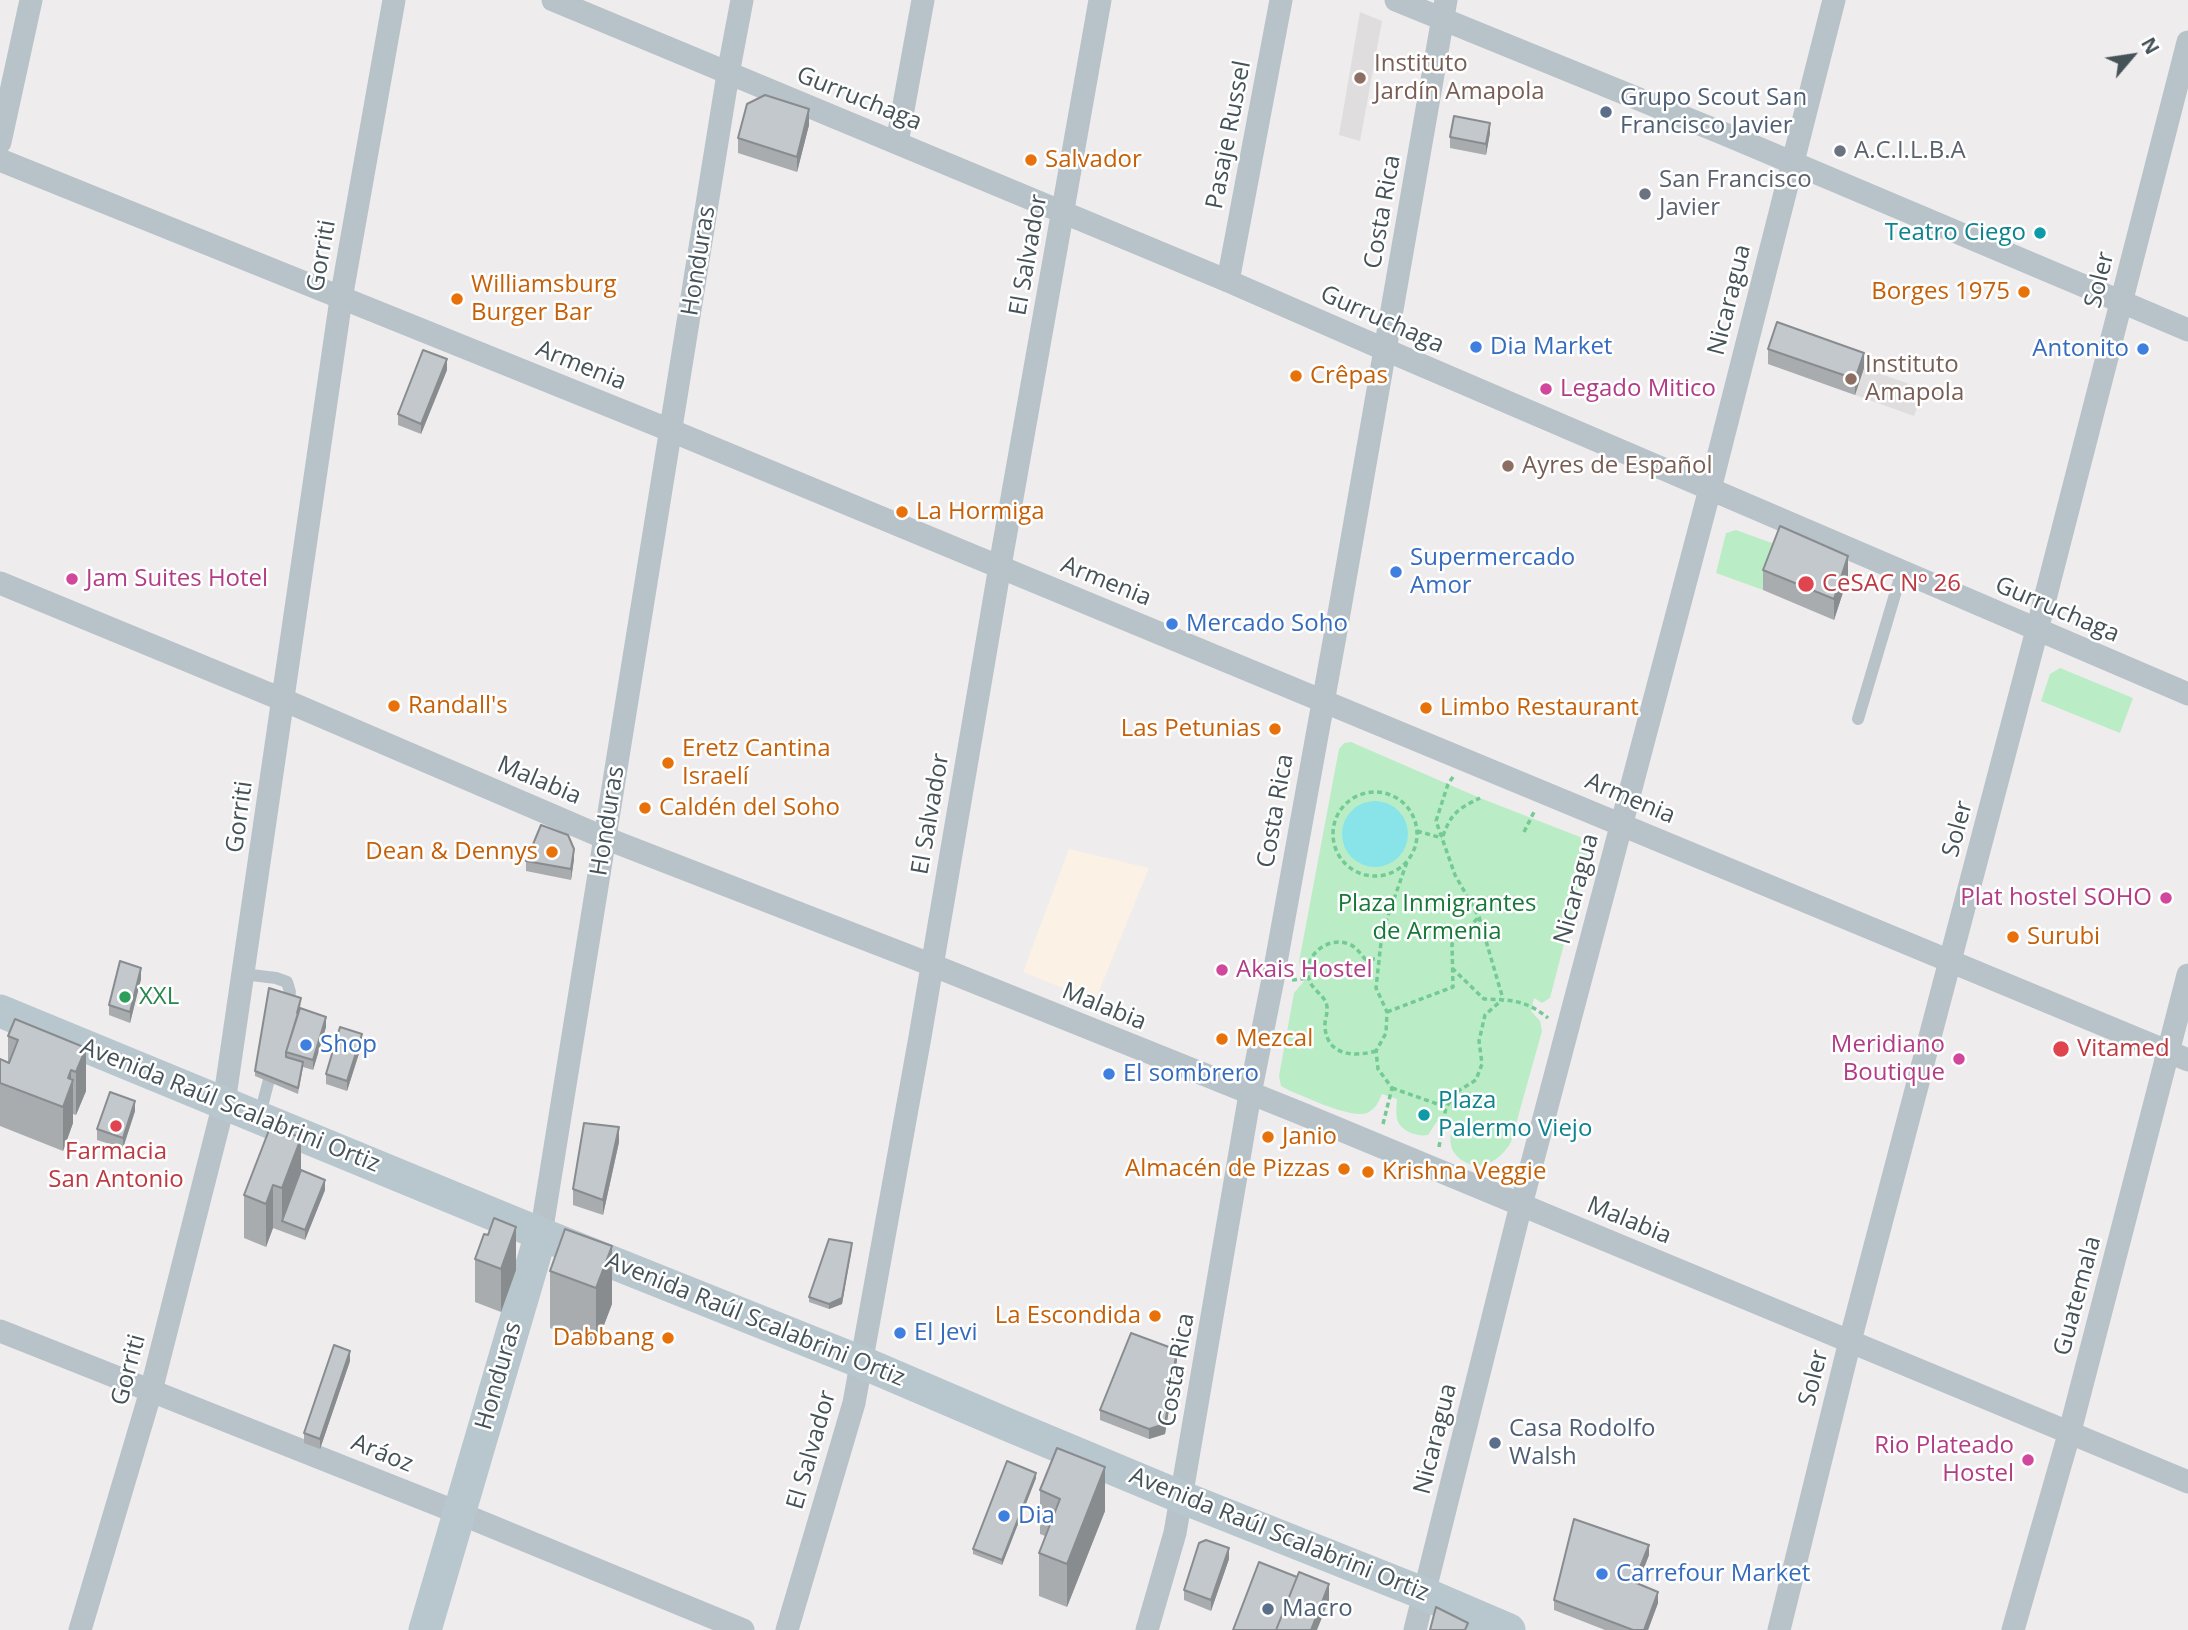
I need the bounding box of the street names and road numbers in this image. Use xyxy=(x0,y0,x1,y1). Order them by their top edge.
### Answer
street label: Pasaje Russel xyxy=(1201,59,1257,211)
street label: Gurruchaga xyxy=(792,61,926,137)
street label: Costa Rica xyxy=(1359,153,1407,271)
street label: El Salvador xyxy=(1004,192,1054,318)
street label: Honduras xyxy=(676,204,722,318)
street label: Gorriti xyxy=(302,218,342,294)
street label: Nicaragua xyxy=(1702,242,1758,358)
street label: Soler xyxy=(2079,249,2121,311)
street label: Gurruchaga xyxy=(1316,280,1448,360)
street label: Armenia xyxy=(532,335,630,397)
street label: Armenia xyxy=(1057,551,1155,613)
street label: Gurruchaga xyxy=(1990,571,2124,649)
street label: Malabia xyxy=(493,750,585,812)
street label: El Salvador xyxy=(906,751,956,877)
street label: Costa Rica xyxy=(1252,752,1300,870)
street label: Honduras xyxy=(585,764,631,878)
street label: Armenia xyxy=(1581,767,1679,831)
street label: Gorriti xyxy=(221,779,259,855)
street label: Soler xyxy=(1937,798,1979,860)
street label: Nicaragua xyxy=(1548,831,1606,947)
street label: Malabia xyxy=(1058,977,1150,1037)
street label: Avenida Raúl Scalabrini Ortiz xyxy=(76,1033,384,1179)
street label: Malabia xyxy=(1583,1191,1675,1251)
street label: Guatemala xyxy=(2048,1233,2108,1359)
street label: Avenida Raúl Scalabrini Ortiz xyxy=(601,1247,909,1393)
street label: Costa Rica xyxy=(1153,1311,1201,1429)
street label: Honduras xyxy=(470,1319,528,1433)
street label: Gorriti xyxy=(106,1331,152,1409)
street label: Soler xyxy=(1793,1347,1835,1409)
street label: Nicaragua xyxy=(1408,1381,1464,1497)
street label: El Salvador xyxy=(781,1387,843,1513)
street label: Aráoz xyxy=(347,1429,417,1479)
street label: Avenida Raúl Scalabrini Ortiz xyxy=(1125,1462,1433,1608)

